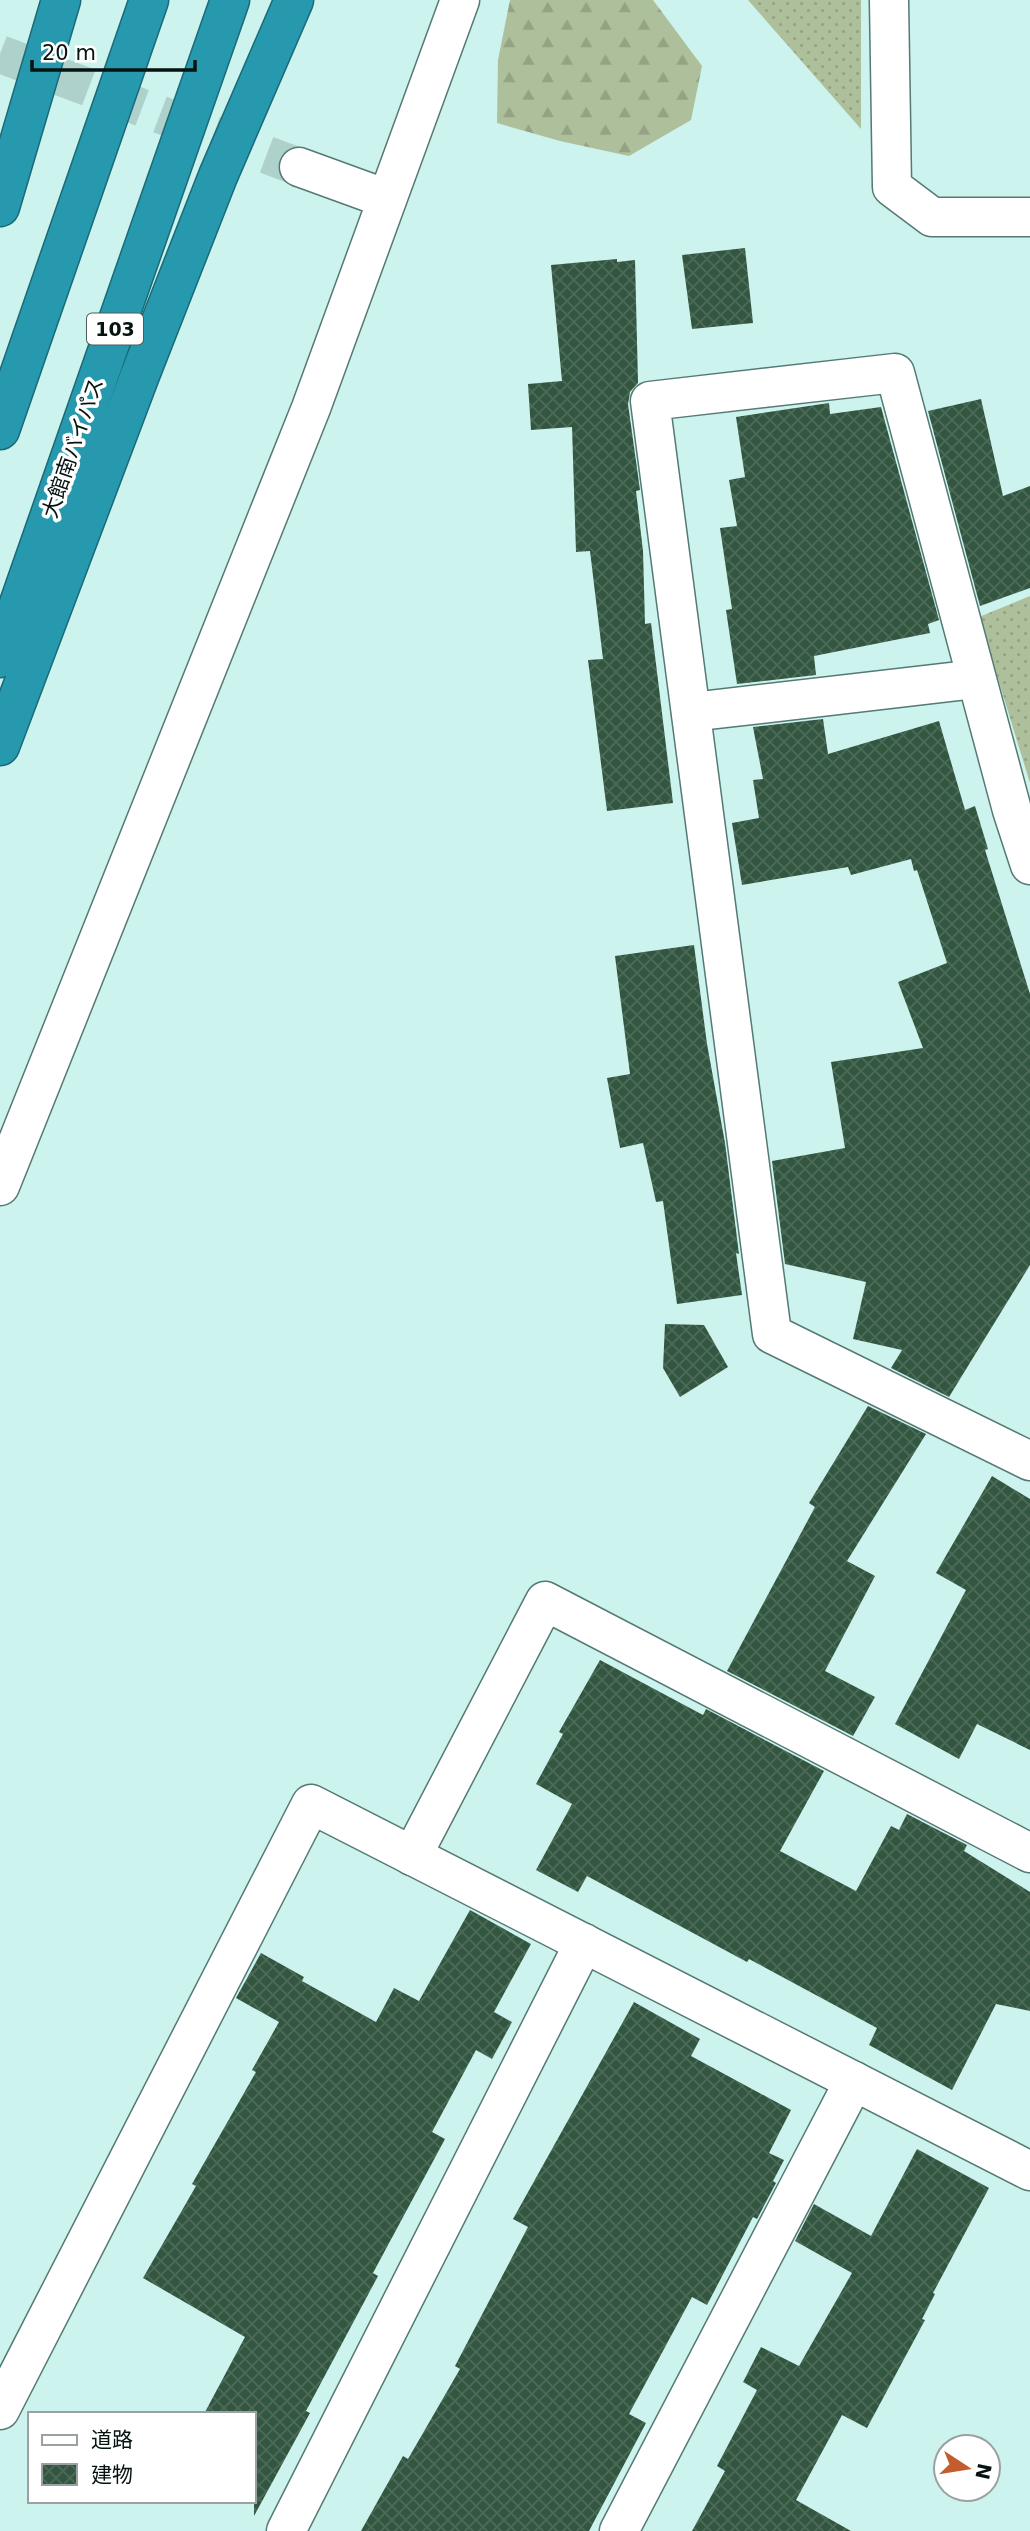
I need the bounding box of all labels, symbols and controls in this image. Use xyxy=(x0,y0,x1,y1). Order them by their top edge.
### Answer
scale bar xyxy=(32,28,194,72)
text: 20 m xyxy=(42,41,96,65)
road number: 103 xyxy=(87,314,143,344)
street label: 大館南バイパス xyxy=(38,375,108,521)
legend xyxy=(28,2412,256,2503)
text: 道路 xyxy=(91,2428,133,2452)
north arrow xyxy=(932,2433,1002,2503)
text: N xyxy=(971,2461,996,2482)
text: 建物 xyxy=(91,2463,133,2487)

